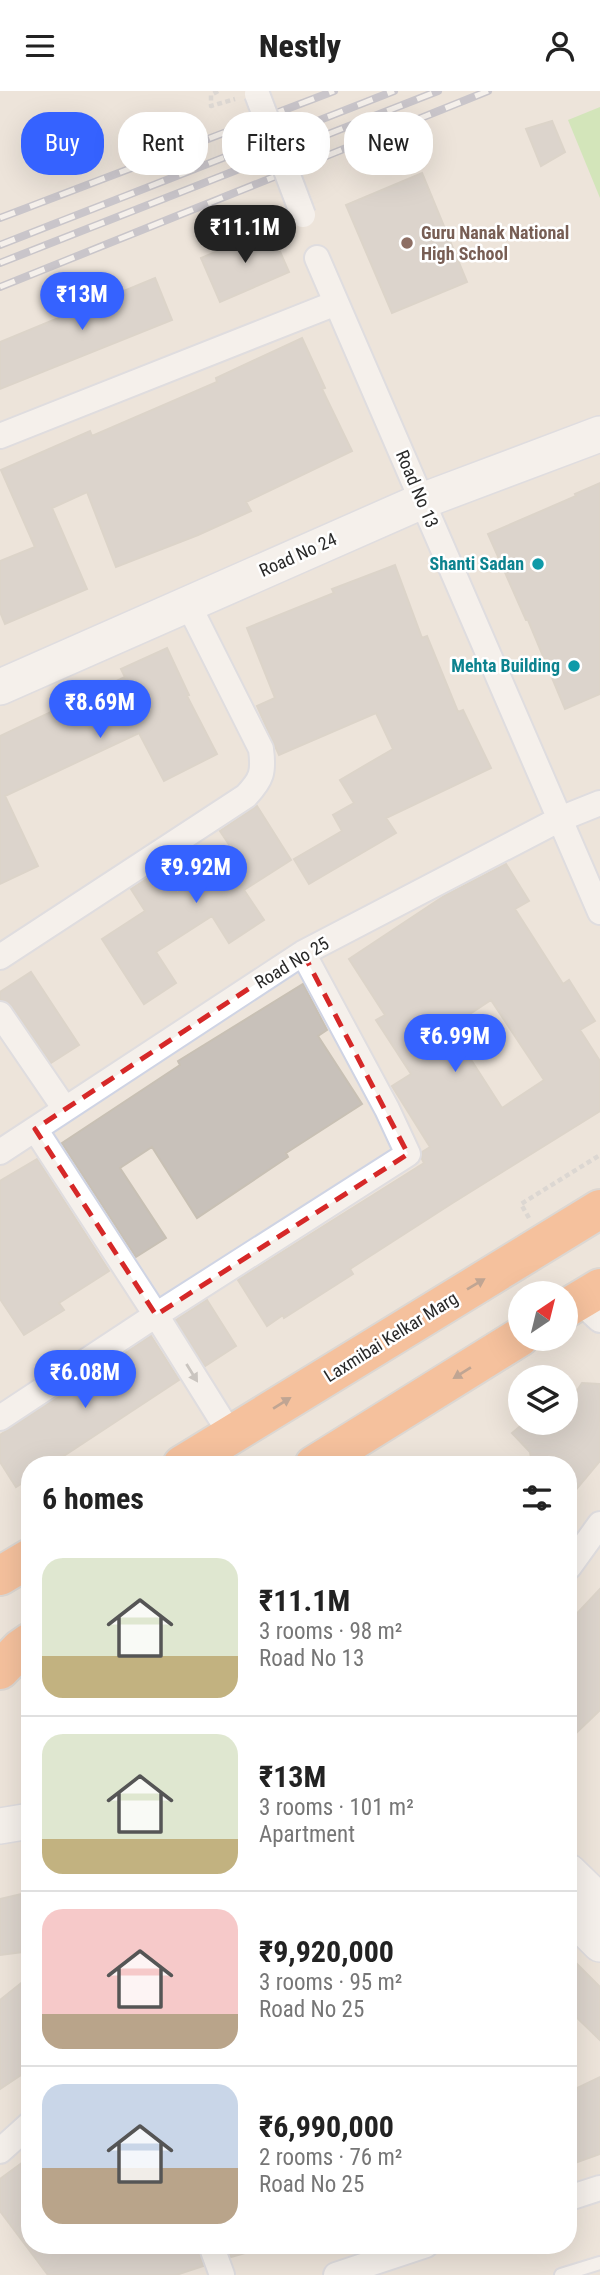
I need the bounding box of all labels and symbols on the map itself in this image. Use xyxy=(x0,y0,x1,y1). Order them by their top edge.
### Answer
pin: ₹11.1M xyxy=(188,205,302,265)
place label: Guru Nanak National High School xyxy=(421,222,569,264)
marker: Guru Nanak National High School xyxy=(399,235,415,251)
pin: ₹13M xyxy=(41,273,123,332)
street label: Road No 13 xyxy=(392,447,443,531)
street label: Road No 24 xyxy=(256,528,340,581)
place label: Shanti Sadan xyxy=(429,553,524,574)
marker: Shanti Sadan xyxy=(530,556,546,572)
place label: Mehta Building xyxy=(451,655,560,676)
marker: Mehta Building xyxy=(566,658,582,674)
pin: ₹8.69M xyxy=(43,681,157,740)
pin: ₹9.92M xyxy=(139,845,253,905)
street label: Road No 25 xyxy=(251,932,333,993)
pin: ₹6.99M xyxy=(398,1014,512,1074)
one-way arrow xyxy=(467,1278,486,1291)
north arrow xyxy=(508,1281,578,1351)
street label: Laxmibai Kelkar Marg xyxy=(320,1287,461,1386)
pin: ₹6.08M xyxy=(28,1351,142,1410)
one-way arrow xyxy=(185,1363,198,1383)
one-way arrow xyxy=(452,1367,471,1380)
one-way arrow xyxy=(273,1397,292,1410)

